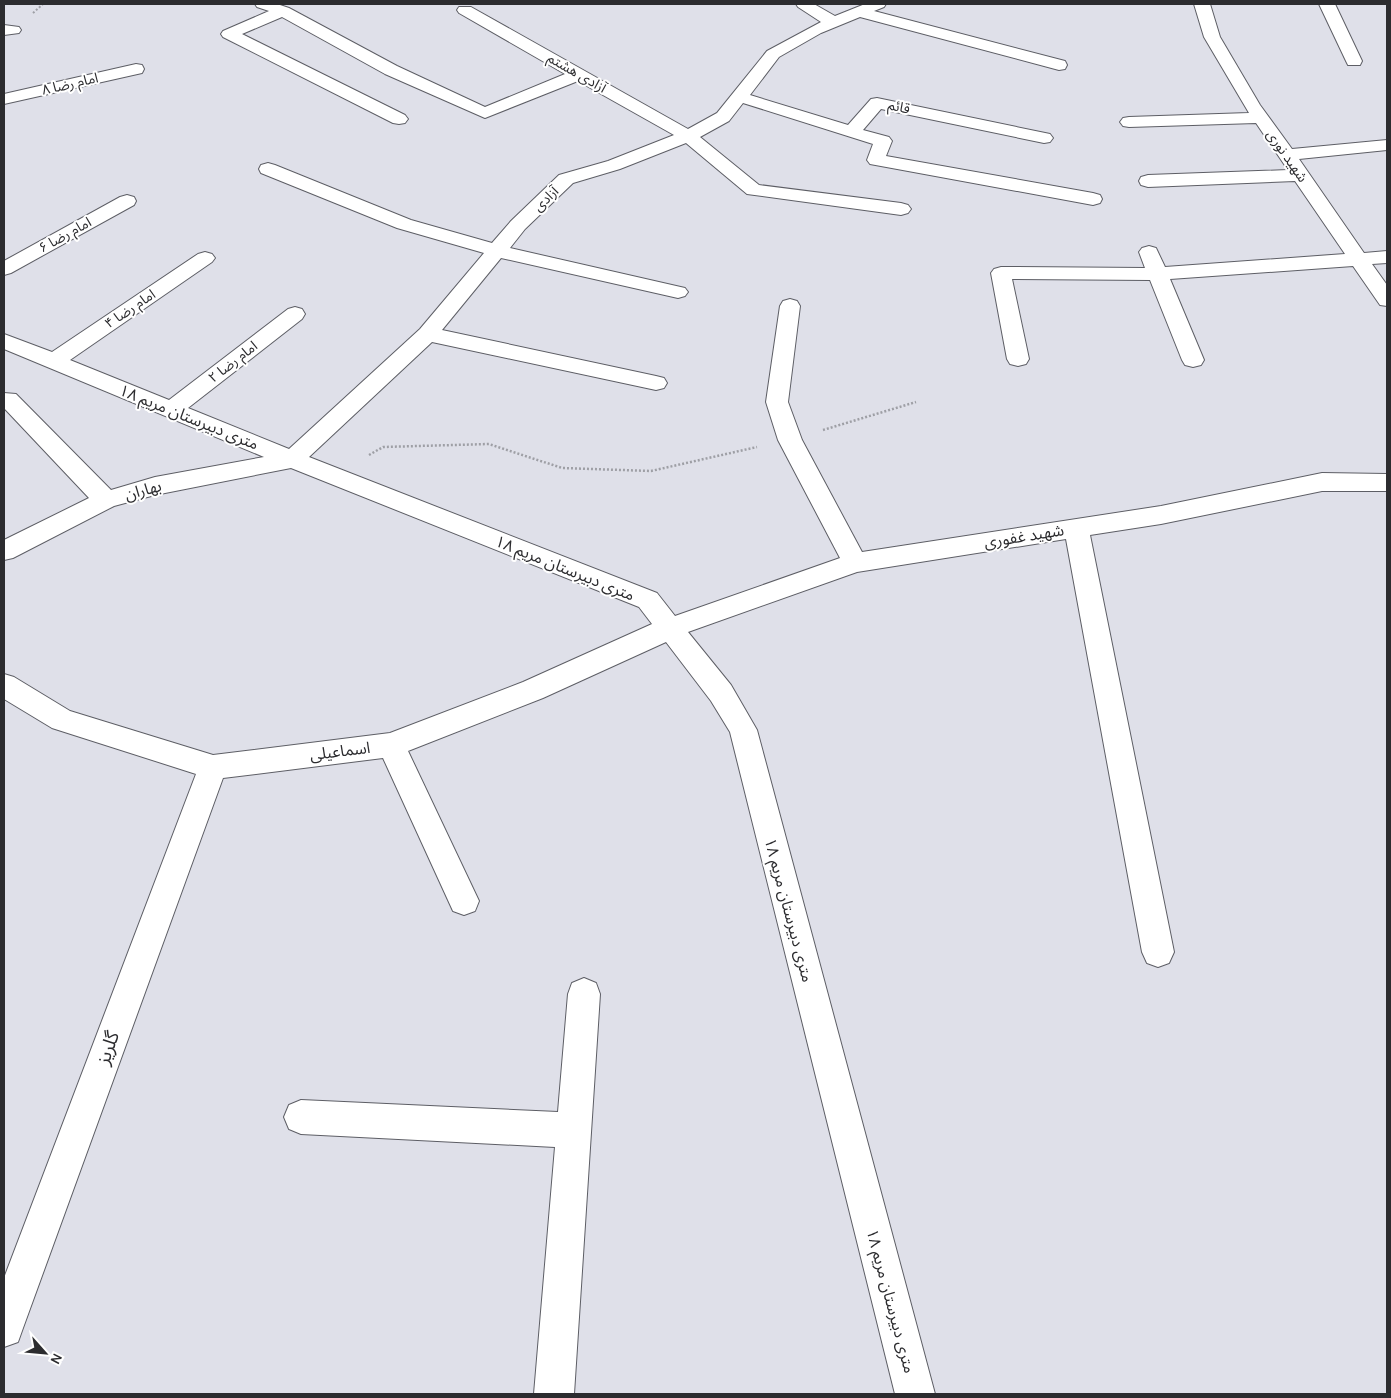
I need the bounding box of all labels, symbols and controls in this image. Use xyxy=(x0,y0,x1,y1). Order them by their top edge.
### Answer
street label: آزادی هشتم xyxy=(544,49,610,99)
street label: امام رضا ۸ xyxy=(40,69,100,101)
street label: قائم xyxy=(886,96,912,120)
street label: شهید نوری xyxy=(1263,126,1311,186)
street label: آزادی xyxy=(530,182,563,215)
street label: امام رضا ۶ xyxy=(36,214,95,258)
street label: امام رضا ۴ xyxy=(101,286,160,334)
street label: امام رضا ۲ xyxy=(205,338,262,388)
street label: ۱۸ متری دبیرستان مریم xyxy=(115,380,261,456)
street label: بهاران xyxy=(123,476,163,504)
street label: شهید غفوری xyxy=(983,520,1065,552)
street label: ۱۸ متری دبیرستان مریم xyxy=(491,531,637,607)
street label: اسماعیلی xyxy=(309,738,371,764)
street label: ۱۸ متری دبیرستان مریم xyxy=(758,836,817,985)
street label: گلریز xyxy=(92,1027,124,1069)
street label: ۱۸ متری دبیرستان مریم xyxy=(860,1227,919,1376)
north arrow xyxy=(20,1328,70,1378)
text: N xyxy=(46,1350,66,1367)

